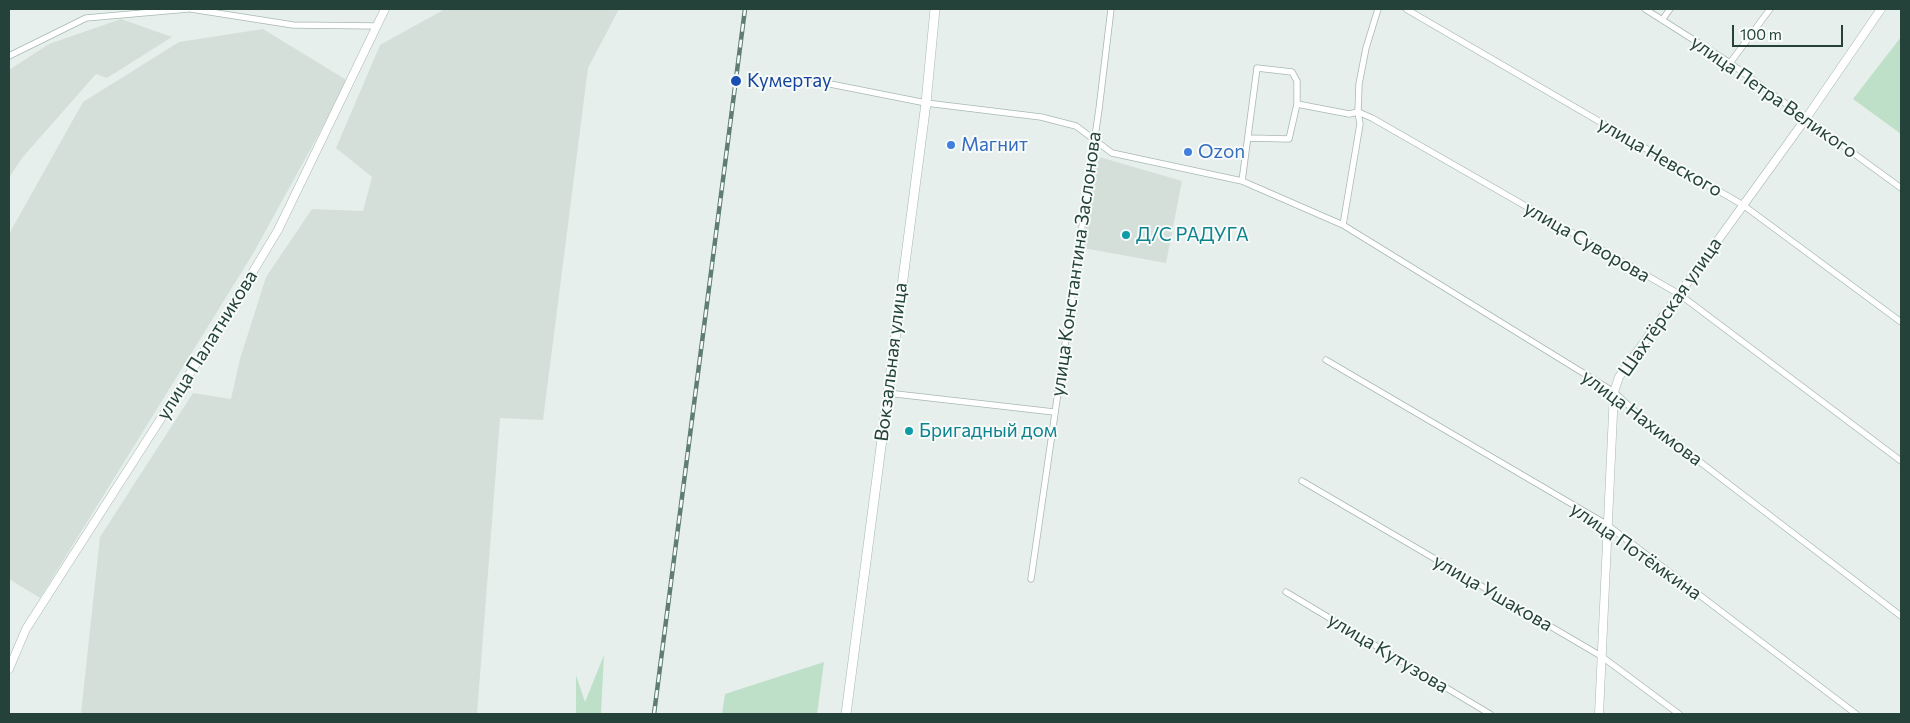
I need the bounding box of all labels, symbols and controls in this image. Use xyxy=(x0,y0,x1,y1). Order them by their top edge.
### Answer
scale bar xyxy=(1735,15,1846,47)
text: 100 m xyxy=(1740,25,1782,43)
street label: улица Петра Великого xyxy=(1686,31,1862,163)
place label: Кумертау xyxy=(747,70,832,92)
marker: Кумертау xyxy=(729,74,743,88)
street label: улица Невского xyxy=(1594,112,1726,202)
street label: улица Константина Заслонова xyxy=(1046,130,1106,398)
place label: Магнит xyxy=(961,134,1028,156)
marker: Магнит xyxy=(945,139,957,151)
place label: Ozon xyxy=(1198,141,1245,163)
marker: Ozon xyxy=(1182,146,1194,158)
street label: улица Суворова xyxy=(1520,197,1654,287)
place label: Д/С РАДУГА xyxy=(1136,224,1249,246)
marker: Д/С РАДУГА xyxy=(1120,229,1132,241)
street label: Шахтёрская улица xyxy=(1613,233,1727,381)
street label: улица Палатникова xyxy=(152,266,262,424)
street label: Вокзальная улица xyxy=(870,281,912,443)
street label: улица Нахимова xyxy=(1577,365,1707,471)
place label: Бригадный дом xyxy=(919,420,1057,442)
marker: Бригадный дом xyxy=(903,425,915,437)
street label: улица Потёмкина xyxy=(1566,497,1706,605)
street label: улица Ушакова xyxy=(1429,550,1557,636)
street label: улица Кутузова xyxy=(1324,608,1452,698)

